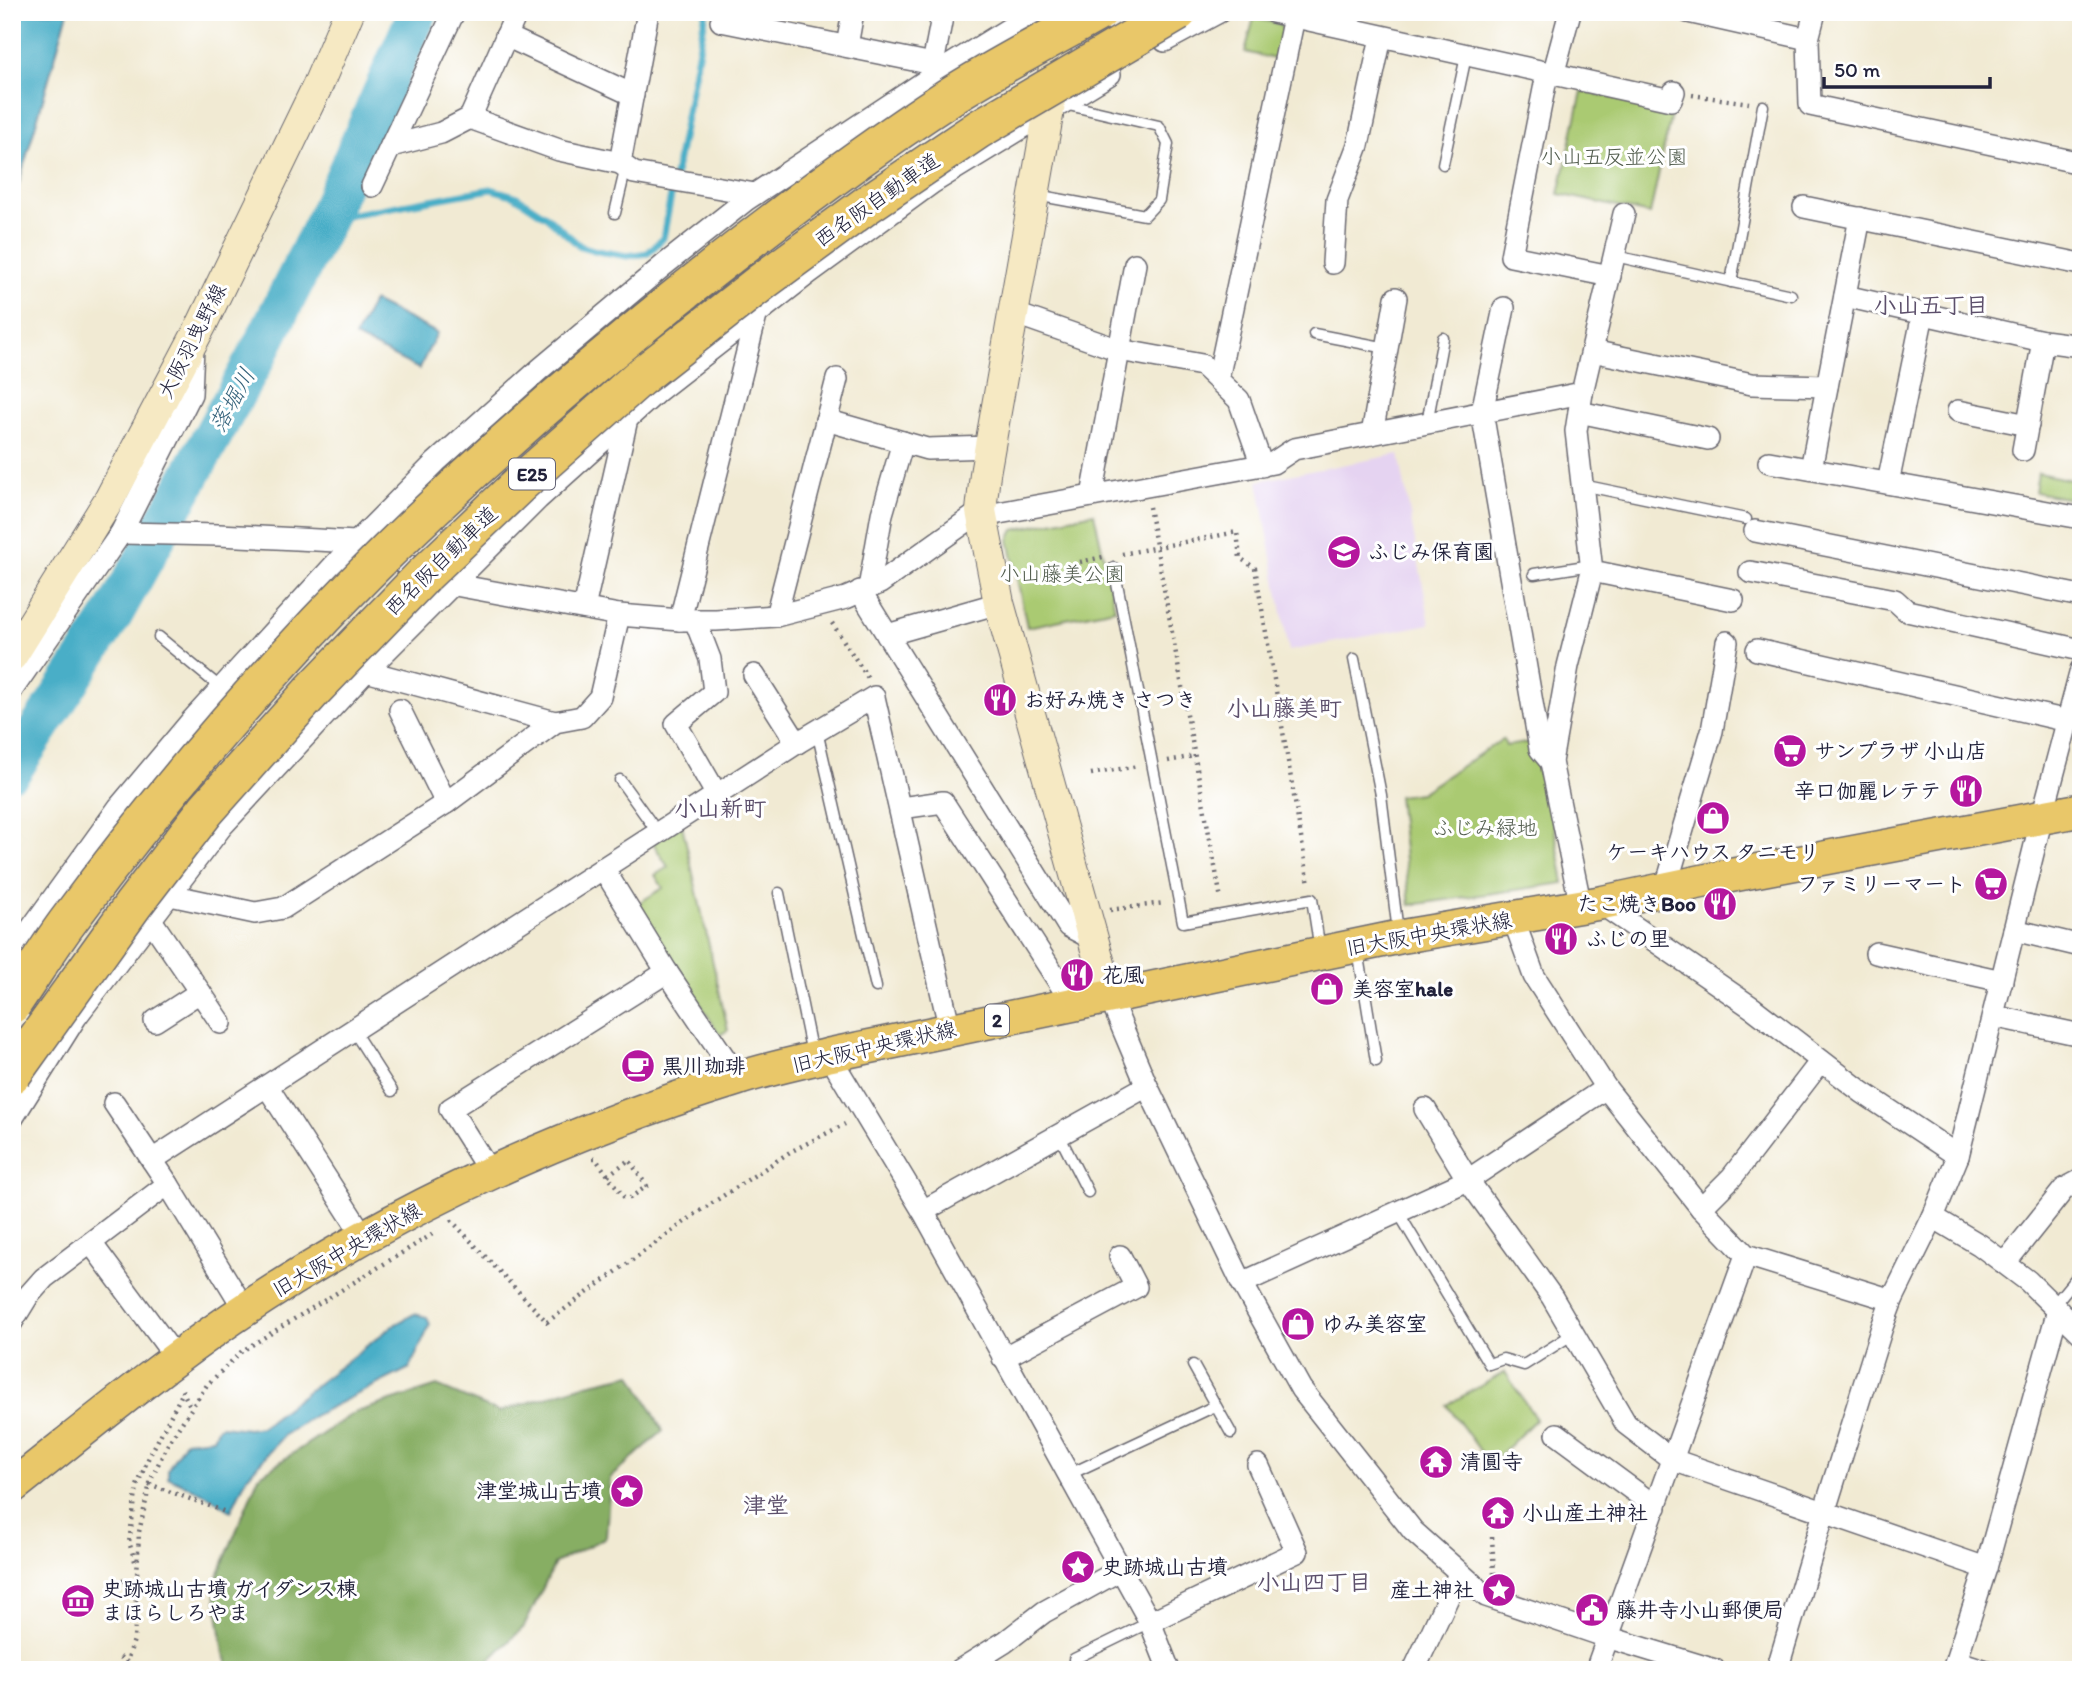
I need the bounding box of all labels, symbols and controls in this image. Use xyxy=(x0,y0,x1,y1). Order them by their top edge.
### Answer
scale bar xyxy=(1824,46,1990,90)
text: 50 m xyxy=(1834,57,1881,82)
park label: 小山五反並公園 xyxy=(1541,144,1688,169)
street label: 西名阪自動車道 xyxy=(809,147,944,252)
street label: 大阪羽曳野線 xyxy=(152,279,231,403)
district label: 小山五丁目 xyxy=(1874,291,1989,319)
water label: 落堀川 xyxy=(203,363,261,437)
road number: E25 xyxy=(509,458,555,489)
street label: 西名阪自動車道 xyxy=(379,501,502,621)
school or university icon: ふじみ保育園 xyxy=(1325,533,1363,571)
place label: ふじみ保育園 xyxy=(1368,539,1494,564)
park label: 小山藤美公園 xyxy=(999,561,1125,586)
restaurant icon: お好み焼き さつき xyxy=(981,681,1019,719)
place label: お好み焼き さつき xyxy=(1024,687,1197,712)
district label: 小山藤美町 xyxy=(1227,694,1342,722)
supermarket icon: サンプラザ 小山店 xyxy=(1771,732,1809,770)
place label: サンプラザ 小山店 xyxy=(1814,738,1987,763)
restaurant icon: 辛口伽麗レテテ xyxy=(1947,772,1985,810)
place label: 辛口伽麗レテテ xyxy=(1794,778,1941,803)
district label: 小山新町 xyxy=(674,794,766,822)
shop icon: ケーキハウス タニモリ xyxy=(1694,799,1732,837)
park label: ふじみ緑地 xyxy=(1433,815,1538,840)
place label: ケーキハウス タニモリ xyxy=(1606,839,1820,864)
supermarket icon: ファミリーマート xyxy=(1972,865,2010,903)
place label: ファミリーマート xyxy=(1797,871,1966,896)
restaurant icon: たこ焼きBoo xyxy=(1701,885,1739,923)
place label: たこ焼きBoo xyxy=(1577,891,1696,916)
street label: 旧大阪中央環状線 xyxy=(1344,907,1514,960)
restaurant icon: ふじの里 xyxy=(1542,920,1580,958)
place label: ふじの里 xyxy=(1586,926,1670,951)
restaurant icon: 花風 xyxy=(1058,956,1096,994)
place label: 花風 xyxy=(1102,962,1144,987)
shop icon: 美容室hale xyxy=(1308,970,1346,1008)
place label: 美容室hale xyxy=(1352,976,1453,1001)
road number: 2 xyxy=(985,1004,1009,1036)
street label: 旧大阪中央環状線 xyxy=(789,1015,959,1078)
cafe icon: 黒川珈琲 xyxy=(619,1047,657,1085)
place label: 黒川珈琲 xyxy=(662,1053,746,1078)
street label: 旧大阪中央環状線 xyxy=(268,1197,426,1302)
shop icon: ゆみ美容室 xyxy=(1279,1305,1317,1343)
place label: ゆみ美容室 xyxy=(1322,1311,1427,1336)
temple icon: 清圓寺 xyxy=(1417,1443,1455,1481)
place label: 清圓寺 xyxy=(1460,1449,1523,1474)
place icon: 津堂城山古墳 xyxy=(608,1472,646,1510)
place label: 津堂城山古墳 xyxy=(476,1478,602,1503)
district label: 津堂 xyxy=(743,1491,789,1519)
temple icon: 小山産土神社 xyxy=(1479,1494,1517,1532)
place label: 小山産土神社 xyxy=(1522,1500,1648,1525)
place icon: 史跡城山古墳 xyxy=(1059,1548,1097,1586)
place label: 史跡城山古墳 xyxy=(1102,1554,1228,1579)
district label: 小山四丁目 xyxy=(1257,1568,1372,1596)
place icon: 産土神社 xyxy=(1480,1571,1518,1609)
place label: 史跡城山古墳 ガイダンス棟 まほらしろやま xyxy=(102,1576,357,1625)
place label: 産土神社 xyxy=(1390,1577,1474,1602)
museum icon: 史跡城山古墳 ガイダンス棟 まほらしろやま xyxy=(59,1582,97,1620)
public building icon: 藤井寺小山郵便局 xyxy=(1573,1591,1611,1629)
place label: 藤井寺小山郵便局 xyxy=(1616,1597,1784,1622)

